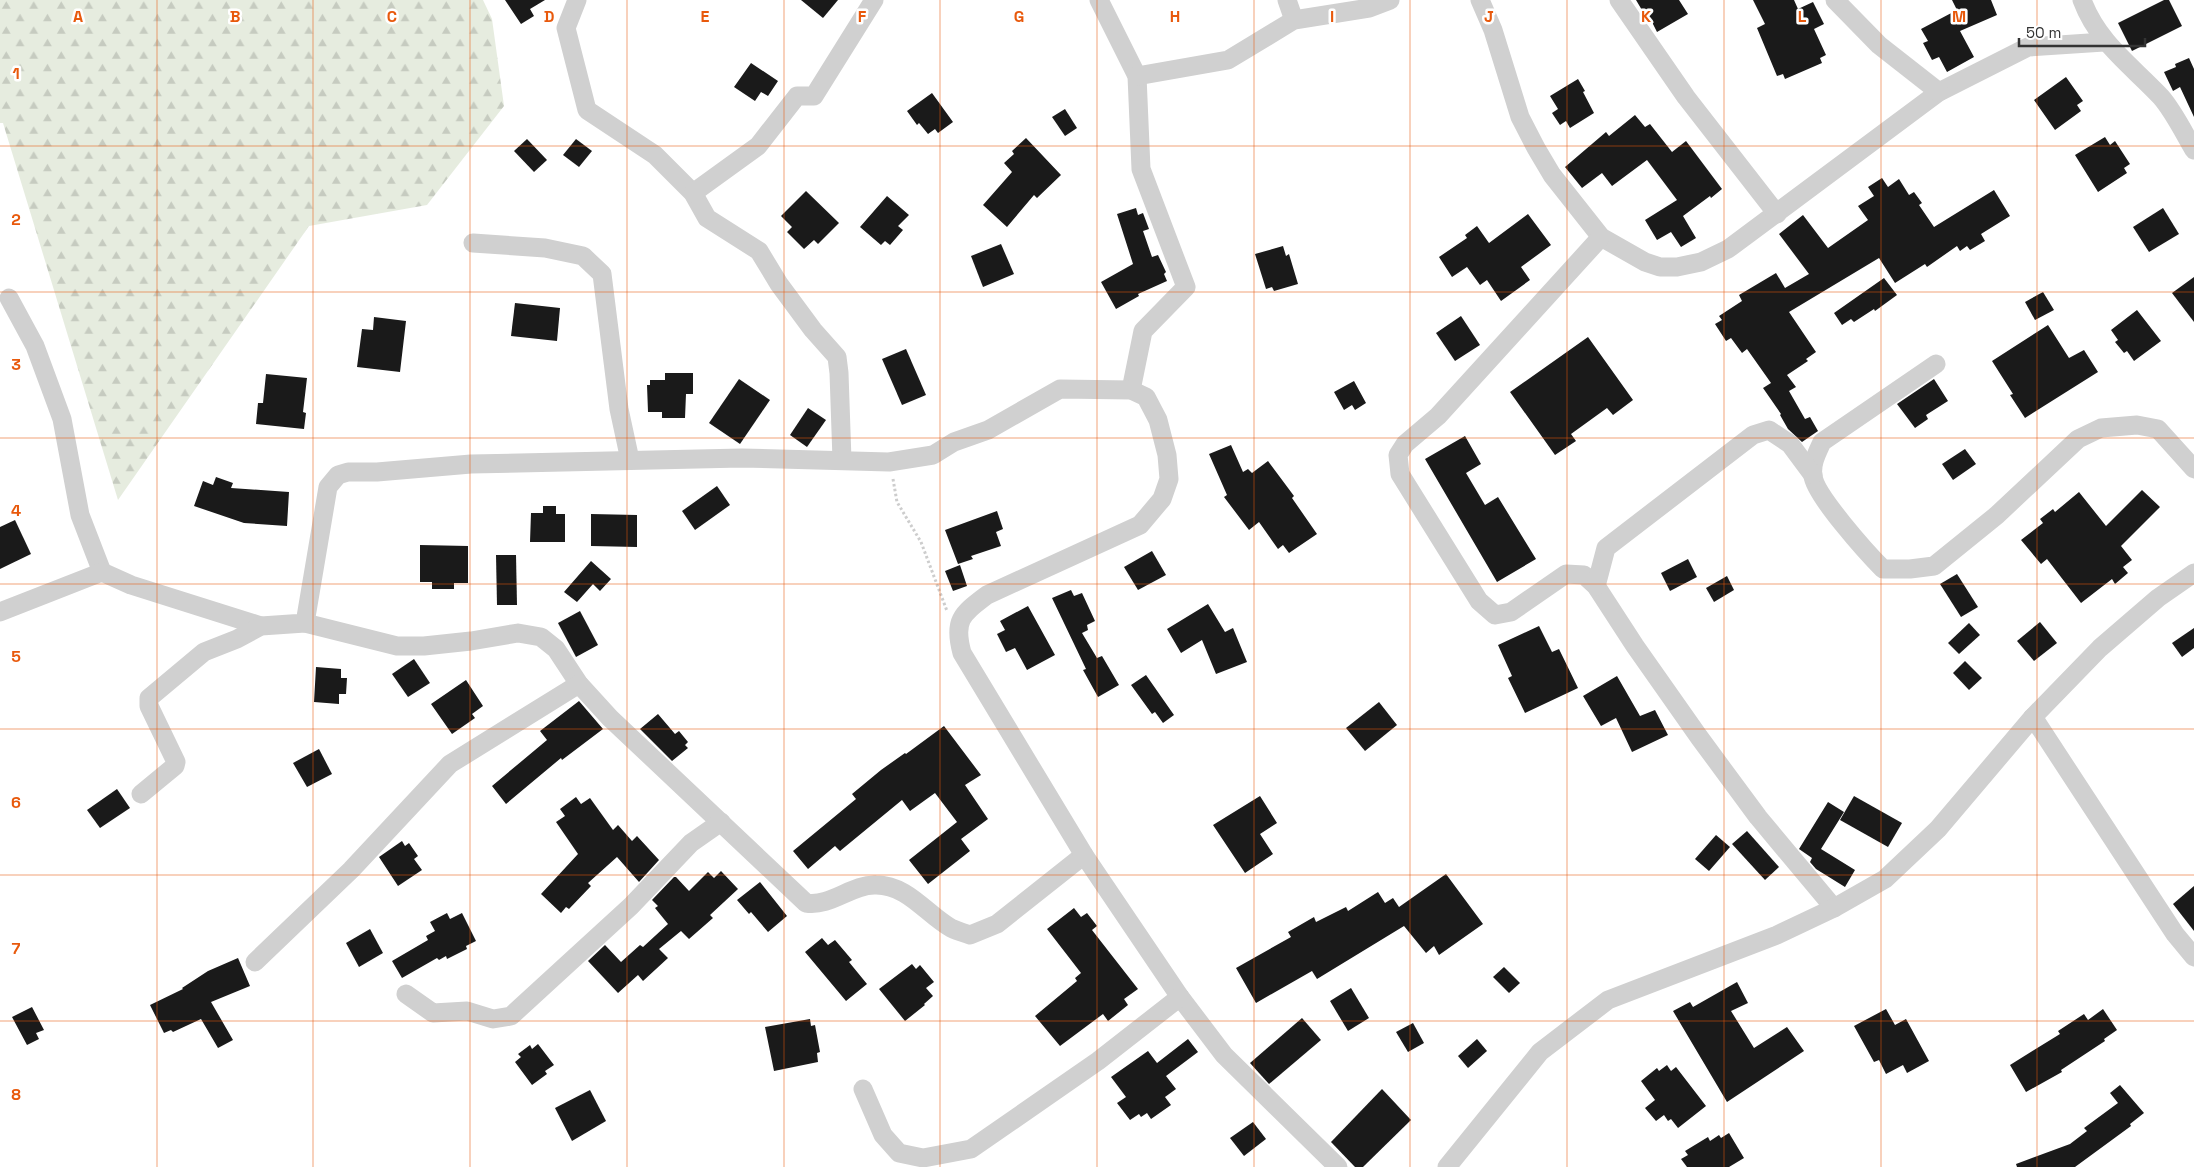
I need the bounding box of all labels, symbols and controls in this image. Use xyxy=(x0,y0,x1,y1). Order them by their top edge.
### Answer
text: A xyxy=(73,6,83,27)
text: B xyxy=(230,6,240,27)
text: C xyxy=(387,6,397,27)
text: D xyxy=(544,6,554,27)
text: E xyxy=(701,6,710,27)
text: F xyxy=(858,6,867,27)
text: G xyxy=(1014,6,1024,27)
text: H xyxy=(1170,6,1180,27)
text: I xyxy=(1330,6,1334,27)
text: J xyxy=(1484,6,1494,27)
text: K xyxy=(1641,6,1651,27)
text: L xyxy=(1798,6,1807,27)
text: M xyxy=(1952,6,1966,27)
scale bar xyxy=(2019,15,2145,47)
text: 50 m xyxy=(2026,23,2061,42)
text: 1 xyxy=(12,63,20,84)
text: 2 xyxy=(11,209,21,230)
text: 3 xyxy=(11,354,21,375)
text: 4 xyxy=(11,500,21,521)
text: 5 xyxy=(11,646,21,667)
text: 6 xyxy=(11,792,21,813)
text: 7 xyxy=(12,938,21,959)
text: 8 xyxy=(11,1084,21,1105)

